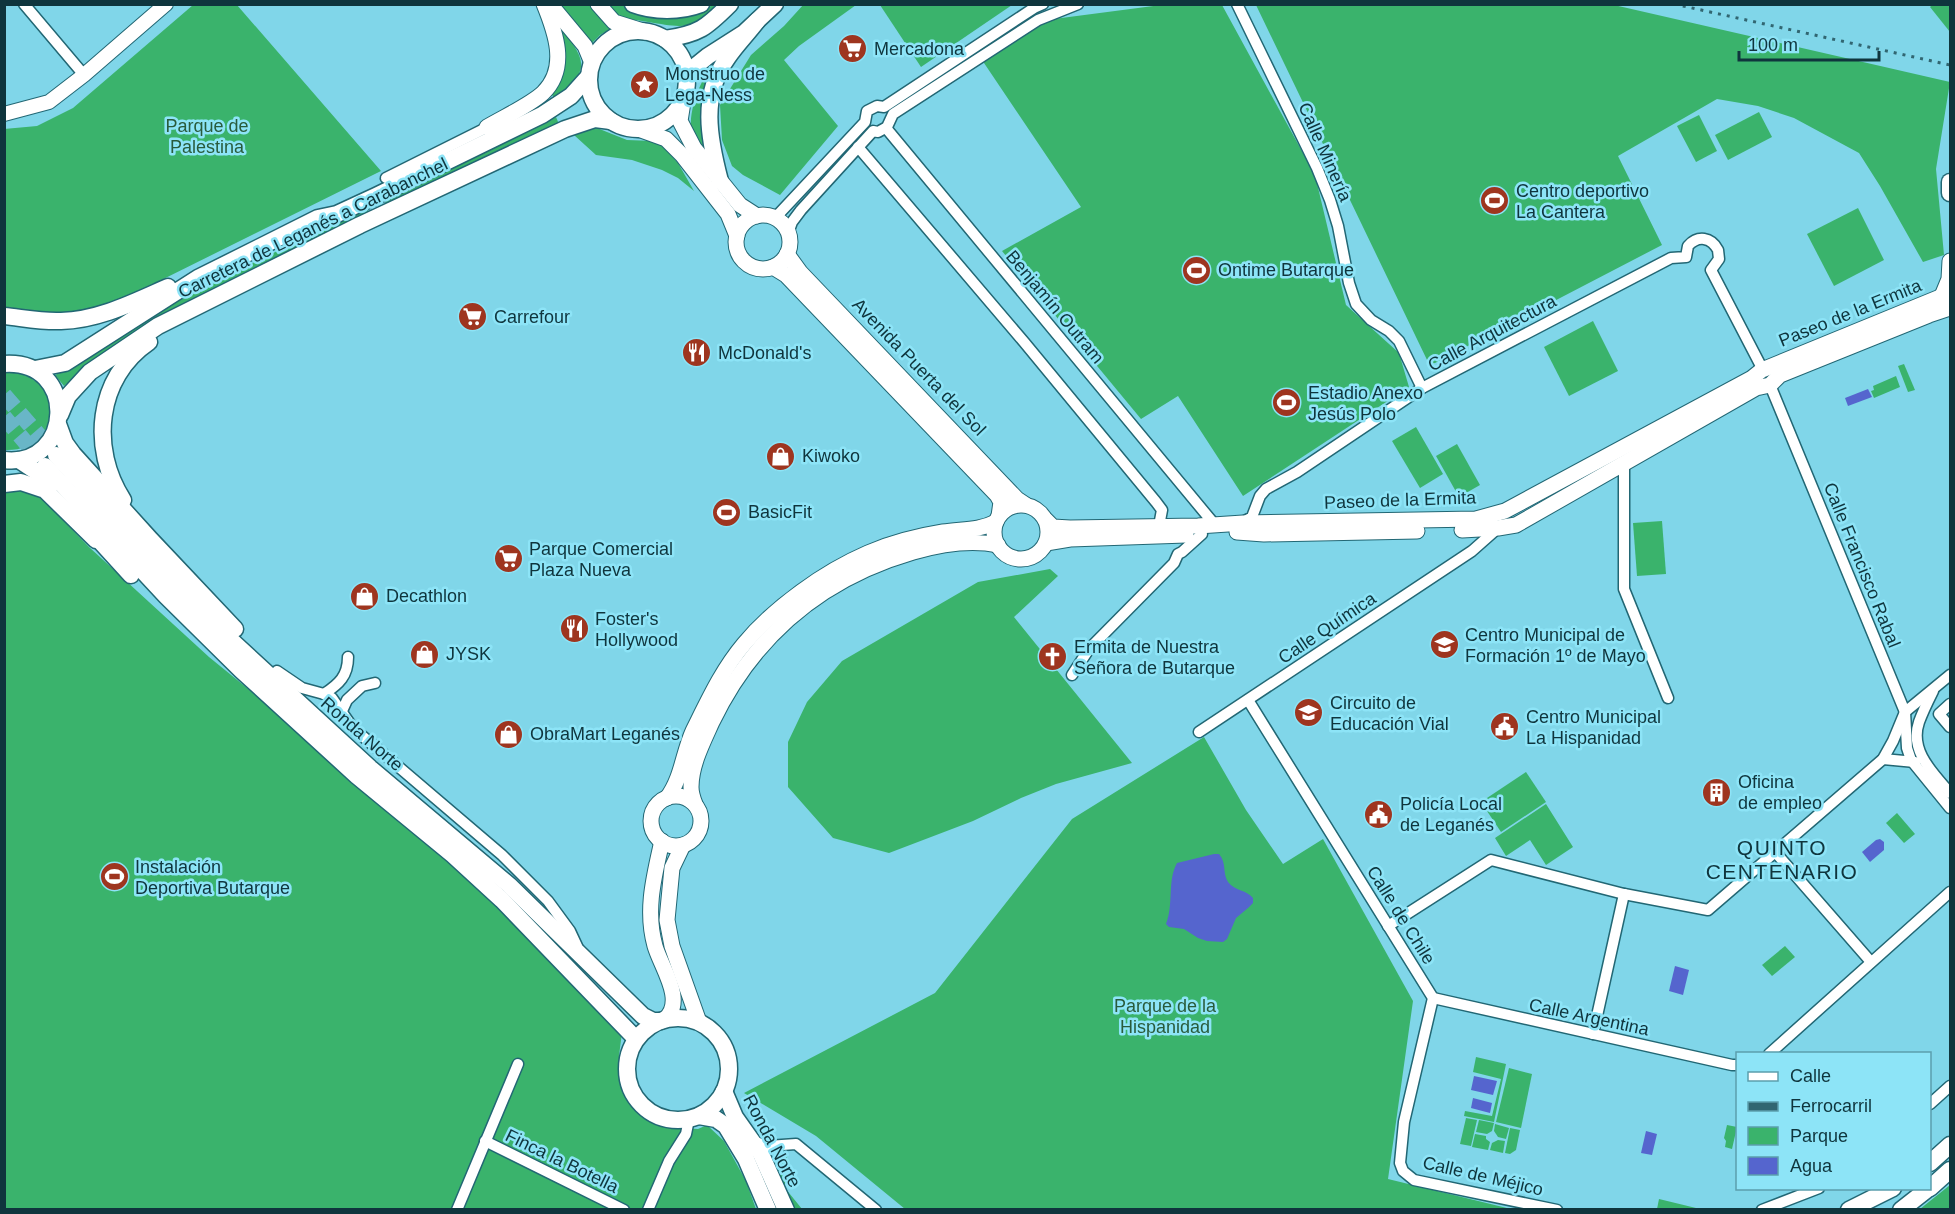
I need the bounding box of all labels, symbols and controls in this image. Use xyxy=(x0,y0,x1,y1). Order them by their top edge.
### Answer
scale bar xyxy=(1739,24,1878,62)
supermarket icon: Mercadona xyxy=(837,33,869,65)
text: 100 m xyxy=(1748,35,1798,55)
place label: Mercadona xyxy=(874,39,965,59)
place label: Monstruo de Lega-Ness xyxy=(665,64,765,105)
place icon: Monstruo de Lega-Ness xyxy=(628,68,660,100)
street label: Calle Minería xyxy=(1294,99,1356,205)
park label: Parque de Palestina xyxy=(165,116,249,157)
street label: Carretera de Leganés a Carabanchel xyxy=(175,154,451,302)
place label: Centro deportivo La Cantera xyxy=(1516,181,1649,222)
sports icon: Centro deportivo La Cantera xyxy=(1479,185,1511,217)
street label: Benjamín Outram xyxy=(1002,247,1108,367)
sports icon: Ontime Butarque xyxy=(1181,254,1213,286)
place label: Ontime Butarque xyxy=(1218,260,1354,280)
street label: Paseo de la Ermita xyxy=(1776,275,1925,351)
street label: Calle Arquitectura xyxy=(1425,290,1560,375)
street label: Avenida Puerta del Sol xyxy=(848,294,990,440)
supermarket icon: Carrefour xyxy=(457,301,489,333)
place label: Carrefour xyxy=(494,307,570,327)
restaurant icon: McDonald's xyxy=(681,337,713,369)
place label: McDonald's xyxy=(718,343,811,363)
place label: Estadio Anexo Jesús Polo xyxy=(1308,383,1423,424)
sports icon: Estadio Anexo Jesús Polo xyxy=(1271,387,1303,419)
shop icon: Kiwoko xyxy=(765,440,797,472)
place label: Kiwoko xyxy=(802,446,860,466)
street label: Calle Francisco Rabal xyxy=(1820,480,1904,650)
street label: Paseo de la Ermita xyxy=(1324,487,1477,513)
sports icon: BasicFit xyxy=(711,496,743,528)
place label: BasicFit xyxy=(748,502,812,522)
place label: Parque Comercial Plaza Nueva xyxy=(529,539,673,580)
supermarket icon: Parque Comercial Plaza Nueva xyxy=(492,543,524,575)
shop icon: Decathlon xyxy=(349,580,381,612)
place label: Decathlon xyxy=(386,586,467,606)
street label: Calle Química xyxy=(1275,588,1380,668)
place label: Foster's Hollywood xyxy=(595,609,678,650)
restaurant icon: Foster's Hollywood xyxy=(558,613,590,645)
place label: Centro Municipal de Formación 1º de Mayo xyxy=(1465,625,1646,666)
school or university icon: Centro Municipal de Formación 1º de Mayo xyxy=(1428,629,1460,661)
place label: Ermita de Nuestra Señora de Butarque xyxy=(1074,637,1235,678)
shop icon: JYSK xyxy=(409,638,441,670)
church icon: Ermita de Nuestra Señora de Butarque xyxy=(1037,641,1069,673)
place label: JYSK xyxy=(446,644,491,664)
street label: Ronda Norte xyxy=(317,693,407,775)
place label: Circuito de Educación Vial xyxy=(1330,693,1449,734)
school or university icon: Circuito de Educación Vial xyxy=(1293,697,1325,729)
place label: Centro Municipal La Hispanidad xyxy=(1526,707,1661,748)
public building icon: Centro Municipal La Hispanidad xyxy=(1489,711,1521,743)
shop icon: ObraMart Leganés xyxy=(493,718,525,750)
place label: ObraMart Leganés xyxy=(530,724,680,744)
place label: Oficina de empleo xyxy=(1738,772,1822,813)
building icon: Oficina de empleo xyxy=(1701,776,1733,808)
place label: Policía Local de Leganés xyxy=(1400,794,1502,835)
public building icon: Policía Local de Leganés xyxy=(1363,798,1395,830)
district label: QUINTO CENTENARIO xyxy=(1706,836,1858,883)
place label: Instalación Deportiva Butarque xyxy=(135,857,290,898)
sports icon: Instalación Deportiva Butarque xyxy=(98,861,130,893)
street label: Calle de Chile xyxy=(1363,862,1439,968)
street label: Calle Argentina xyxy=(1527,995,1652,1040)
park label: Parque de la Hispanidad xyxy=(1114,996,1217,1037)
legend xyxy=(1736,1052,1931,1190)
text: Calle xyxy=(1790,1066,1831,1086)
street label: Ronda Norte xyxy=(739,1091,805,1191)
text: Ferrocarril xyxy=(1790,1096,1872,1116)
street label: Finca la Botella xyxy=(502,1125,623,1197)
text: Parque xyxy=(1790,1126,1848,1146)
street label: Calle de Méjico xyxy=(1421,1152,1545,1200)
text: Agua xyxy=(1790,1156,1833,1176)

